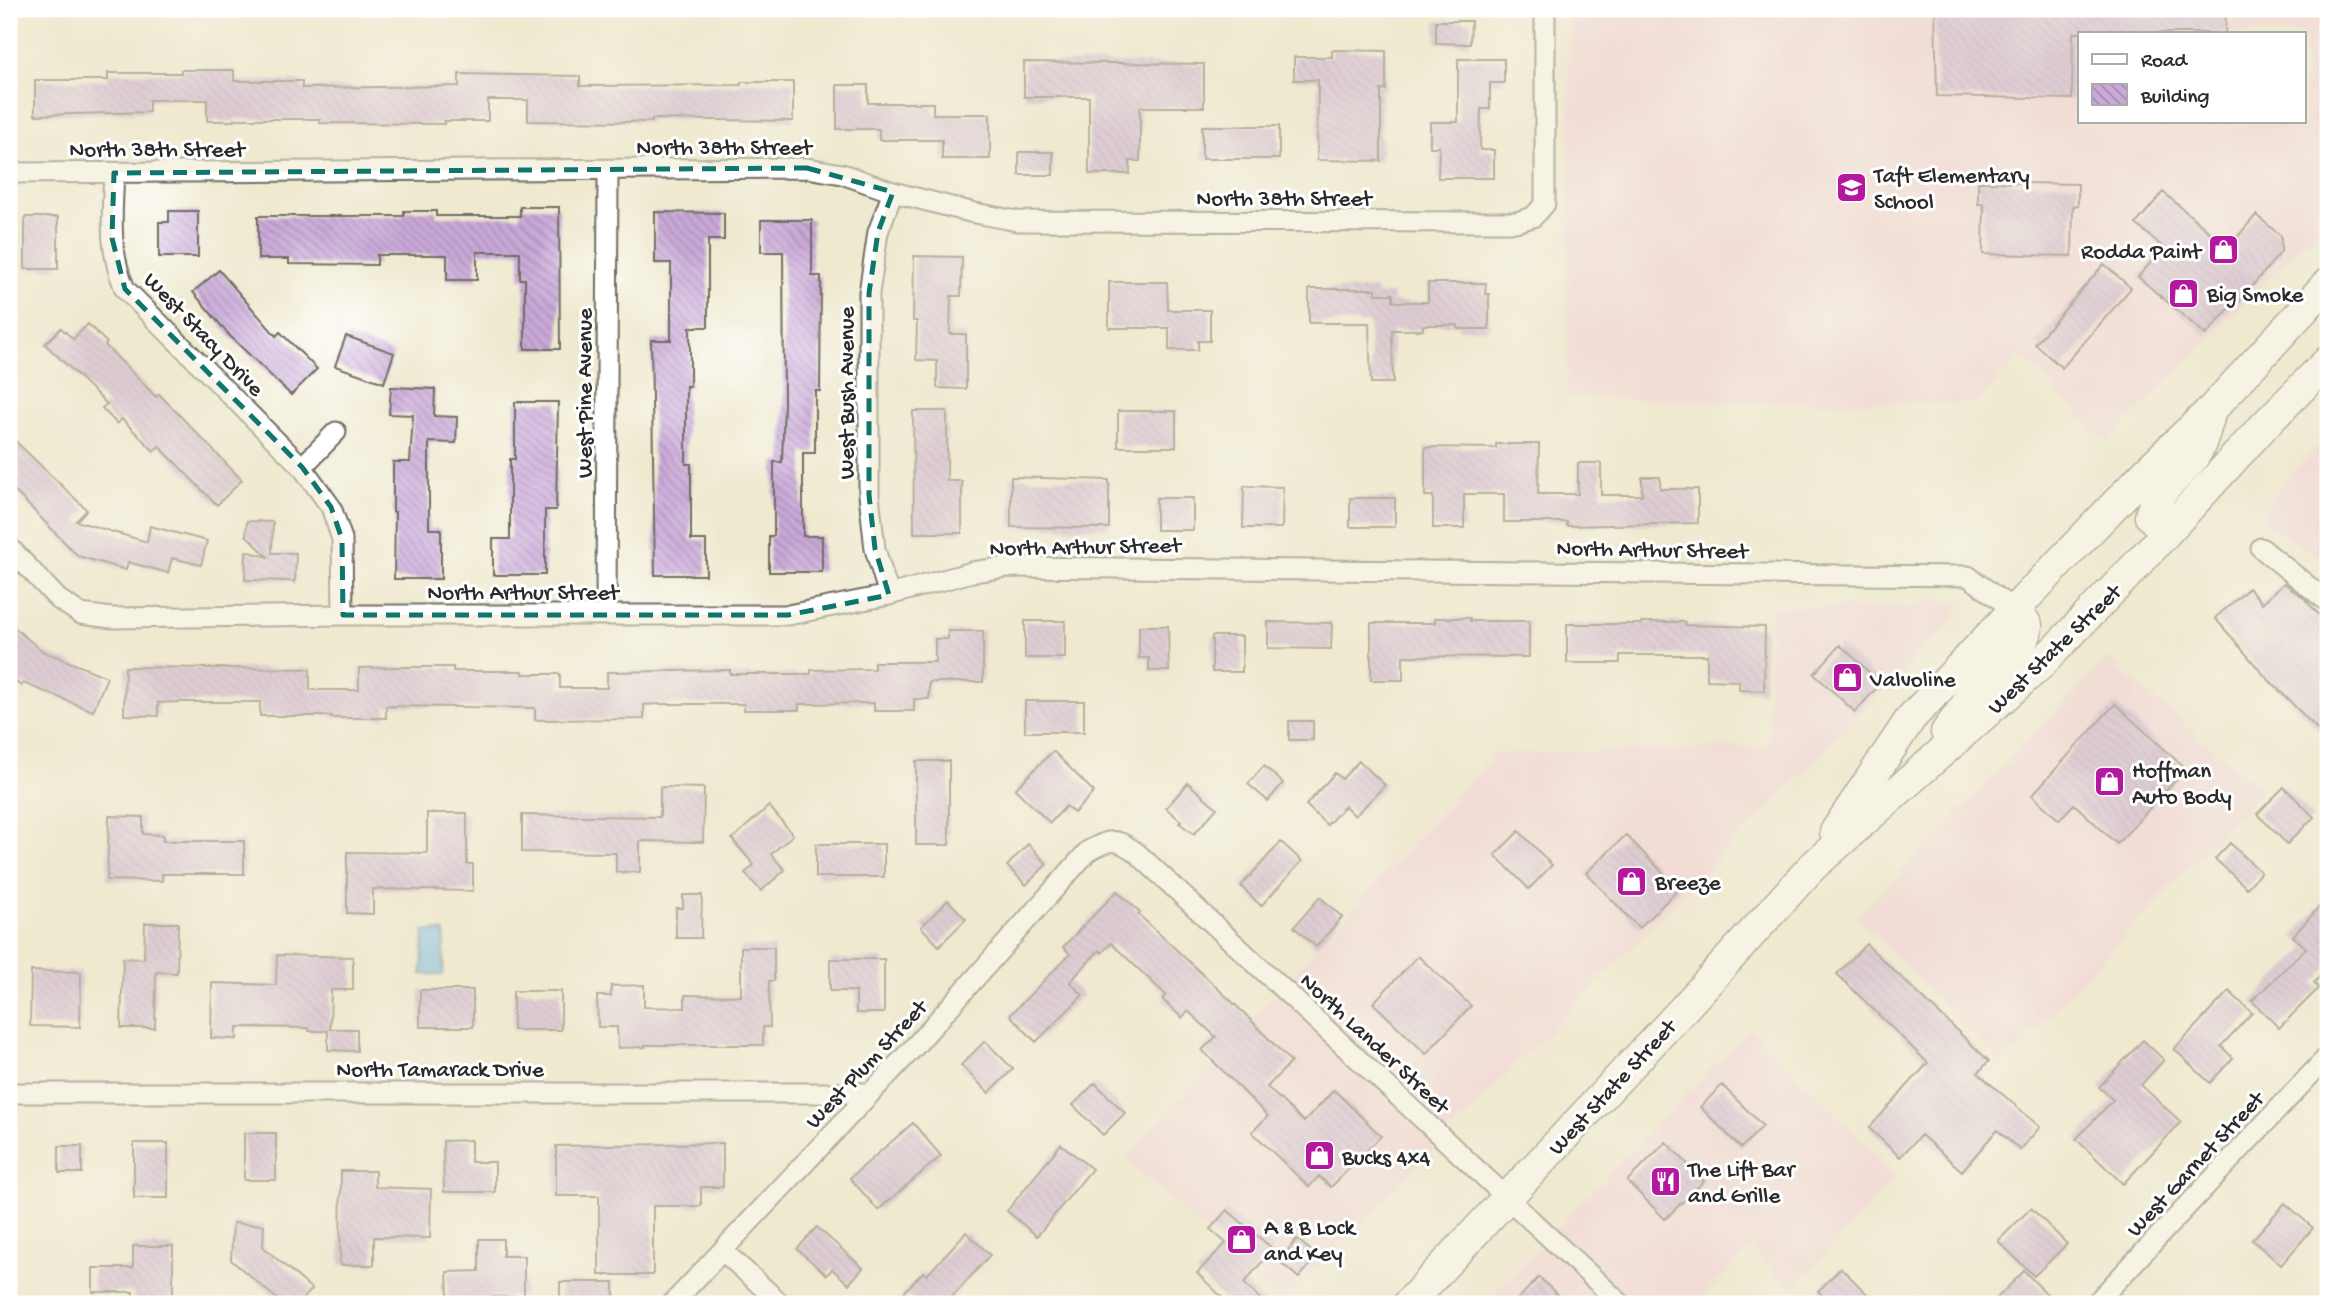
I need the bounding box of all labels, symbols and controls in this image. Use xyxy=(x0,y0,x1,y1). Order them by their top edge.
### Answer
legend xyxy=(2078,32,2306,122)
text: Road xyxy=(2141,50,2189,75)
text: Building xyxy=(2140,86,2210,111)
street label: North 38th Street xyxy=(636,136,813,163)
street label: North 38th Street xyxy=(69,138,246,165)
place label: Taft Elementary School xyxy=(1872,164,2030,217)
school or university icon: Taft Elementary School xyxy=(1834,170,1868,204)
street label: North 38th Street xyxy=(1196,187,1373,214)
shop icon: Rodda Paint xyxy=(2207,233,2241,267)
place label: Rodda Paint xyxy=(2081,240,2203,267)
street label: West Stacy Drive xyxy=(136,268,269,404)
shop icon: Big Smoke xyxy=(2167,276,2201,310)
place label: Big Smoke xyxy=(2206,283,2304,310)
street label: West Bush Avenue xyxy=(835,306,862,479)
street label: West Pine Avenue xyxy=(573,307,600,478)
street label: North Arthur Street xyxy=(989,533,1183,564)
street label: North Arthur Street xyxy=(1556,536,1749,567)
street label: West State Street xyxy=(1983,579,2129,721)
street label: North Arthur Street xyxy=(427,581,620,608)
shop icon: Valvoline xyxy=(1830,661,1864,695)
place label: Valvoline xyxy=(1869,668,1957,695)
place label: Hoffman Auto Body xyxy=(2132,759,2232,812)
shop icon: Hoffman Auto Body xyxy=(2092,765,2126,799)
shop icon: Breeze xyxy=(1615,864,1649,898)
place label: Breeze xyxy=(1654,871,1722,898)
street label: North Lander Street xyxy=(1293,968,1455,1122)
street label: West Plum Street xyxy=(801,994,935,1135)
street label: West State Street xyxy=(1544,1014,1684,1162)
street label: North Tamarack Drive xyxy=(336,1058,545,1085)
street label: West Garnet Street xyxy=(2122,1086,2272,1244)
shop icon: Bucks 4x4 xyxy=(1302,1139,1336,1173)
place label: Bucks 4x4 xyxy=(1341,1146,1431,1173)
place label: The Lift Bar and Grille xyxy=(1686,1158,1796,1211)
restaurant icon: The Lift Bar and Grille xyxy=(1648,1164,1682,1198)
place label: A & B Lock and Key xyxy=(1264,1216,1357,1269)
shop icon: A & B Lock and Key xyxy=(1224,1222,1258,1256)

